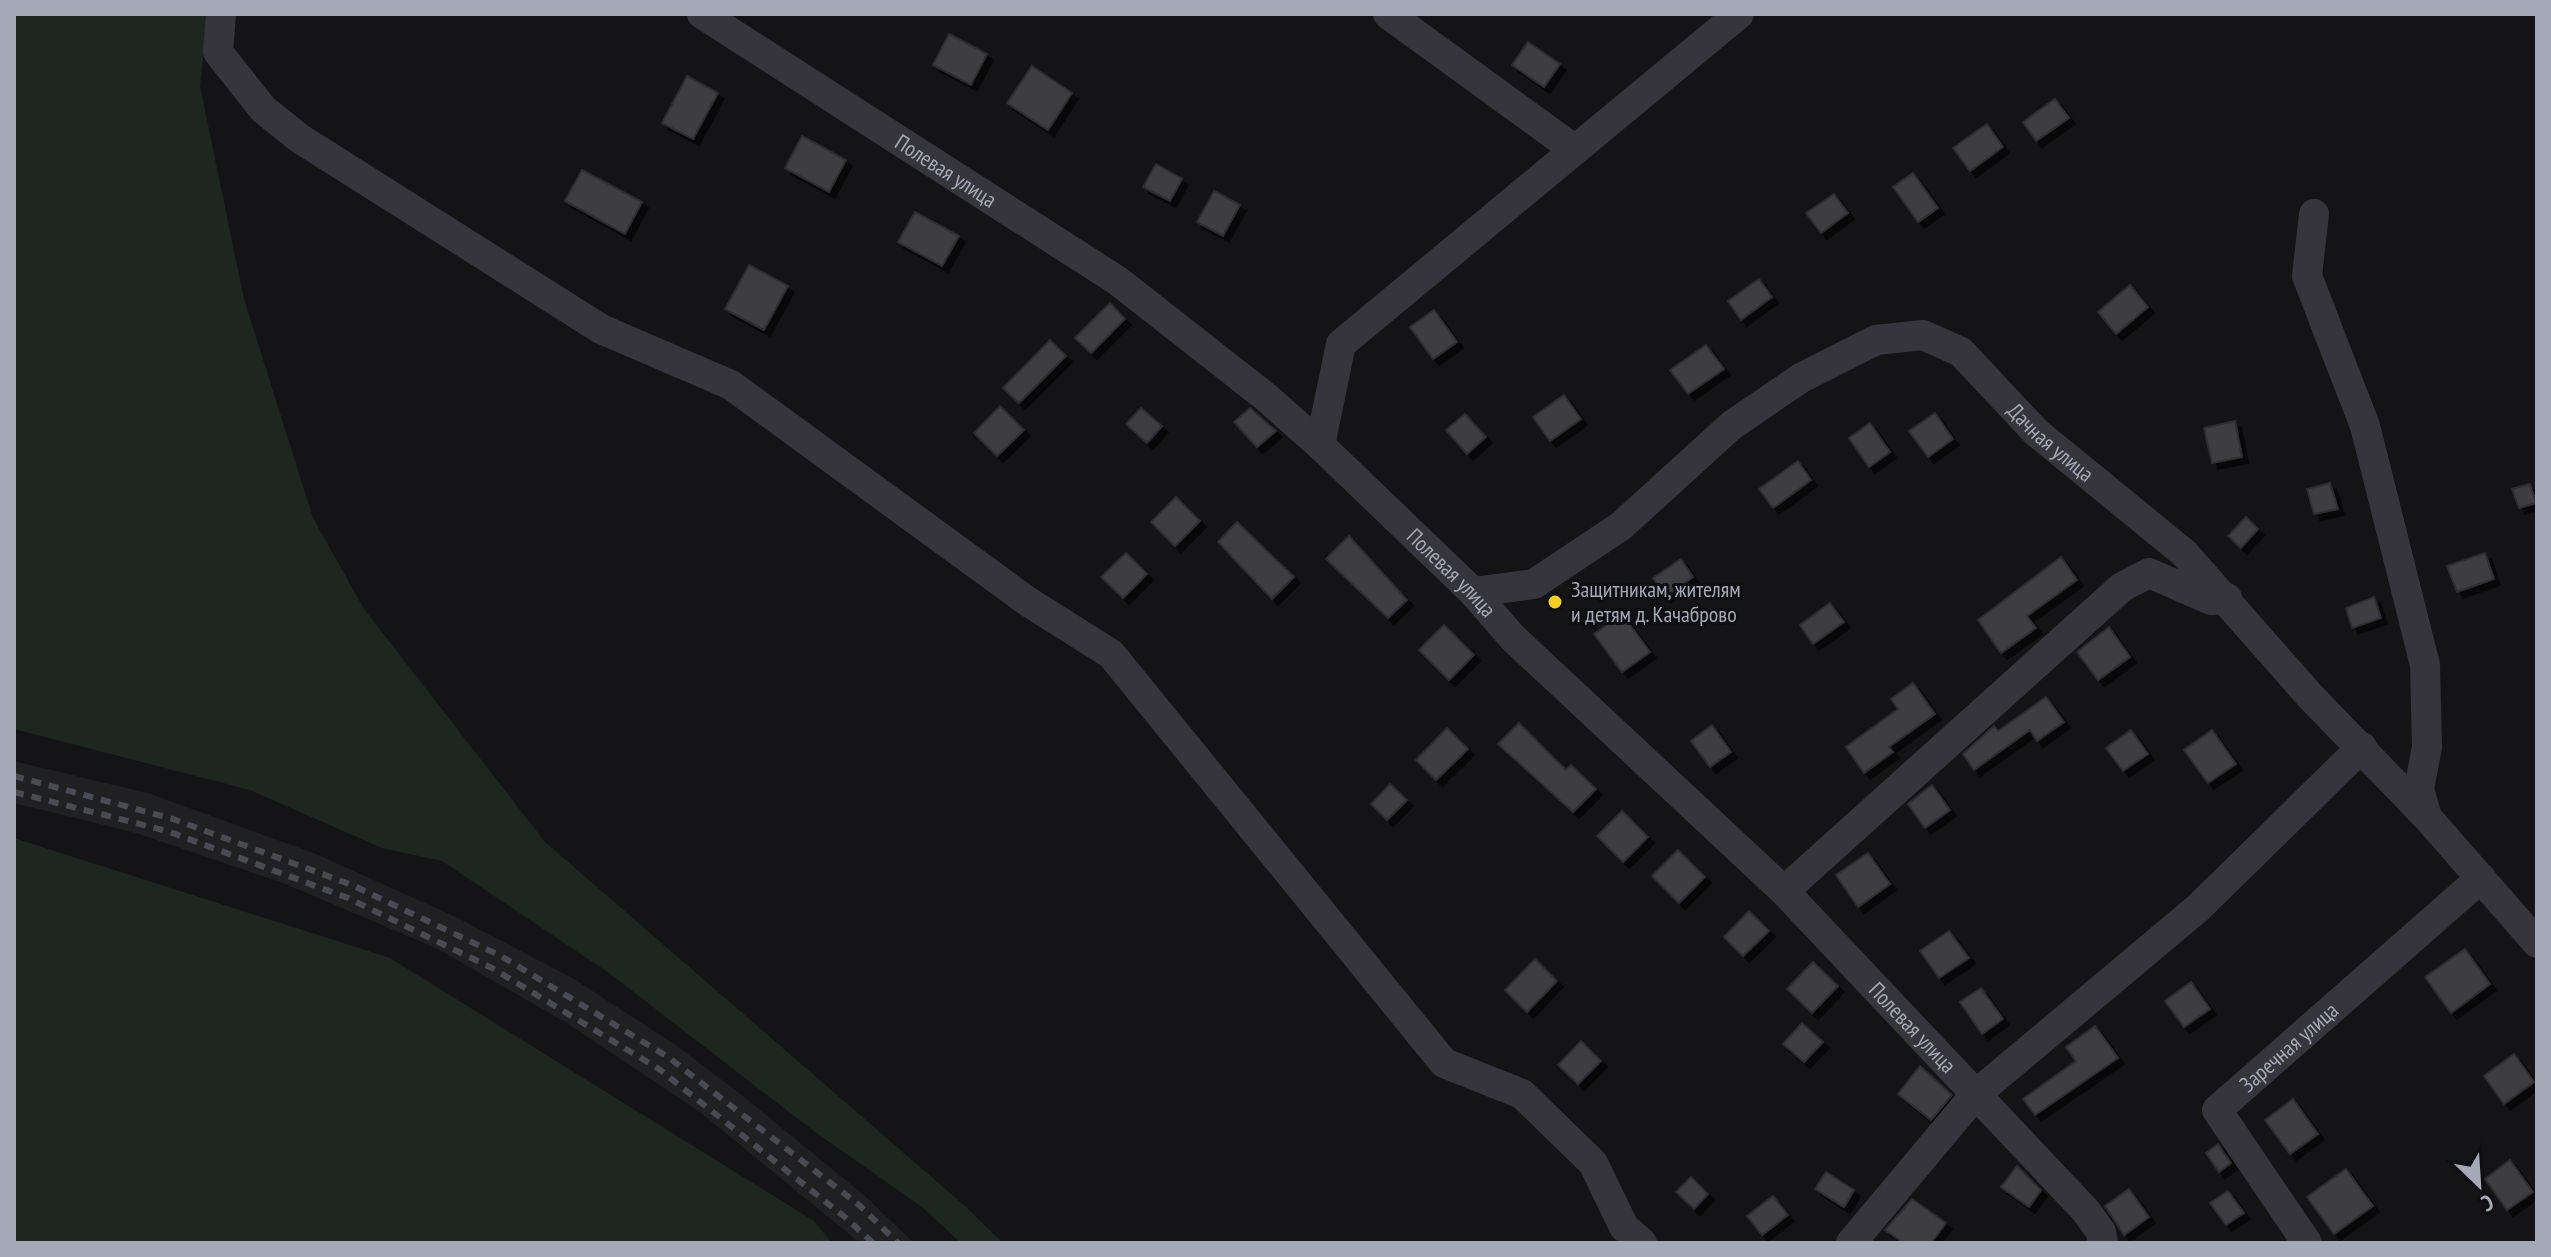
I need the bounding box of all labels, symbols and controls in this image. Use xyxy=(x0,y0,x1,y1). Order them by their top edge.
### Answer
street label: Полевая улица xyxy=(890,128,1002,214)
street label: Дачная улица xyxy=(2002,397,2100,488)
street label: Полевая улица xyxy=(1401,522,1502,623)
place label: Защитникам, жителям и детям д. Качаброво xyxy=(1571,575,1741,628)
marker: Защитникам, жителям и детям д. Качаброво xyxy=(1546,593,1564,611)
street label: Полевая улица xyxy=(1863,976,1962,1079)
street label: Заречная улица xyxy=(2233,996,2344,1098)
north arrow xyxy=(2439,1145,2519,1225)
text: С xyxy=(2477,1188,2498,1218)

